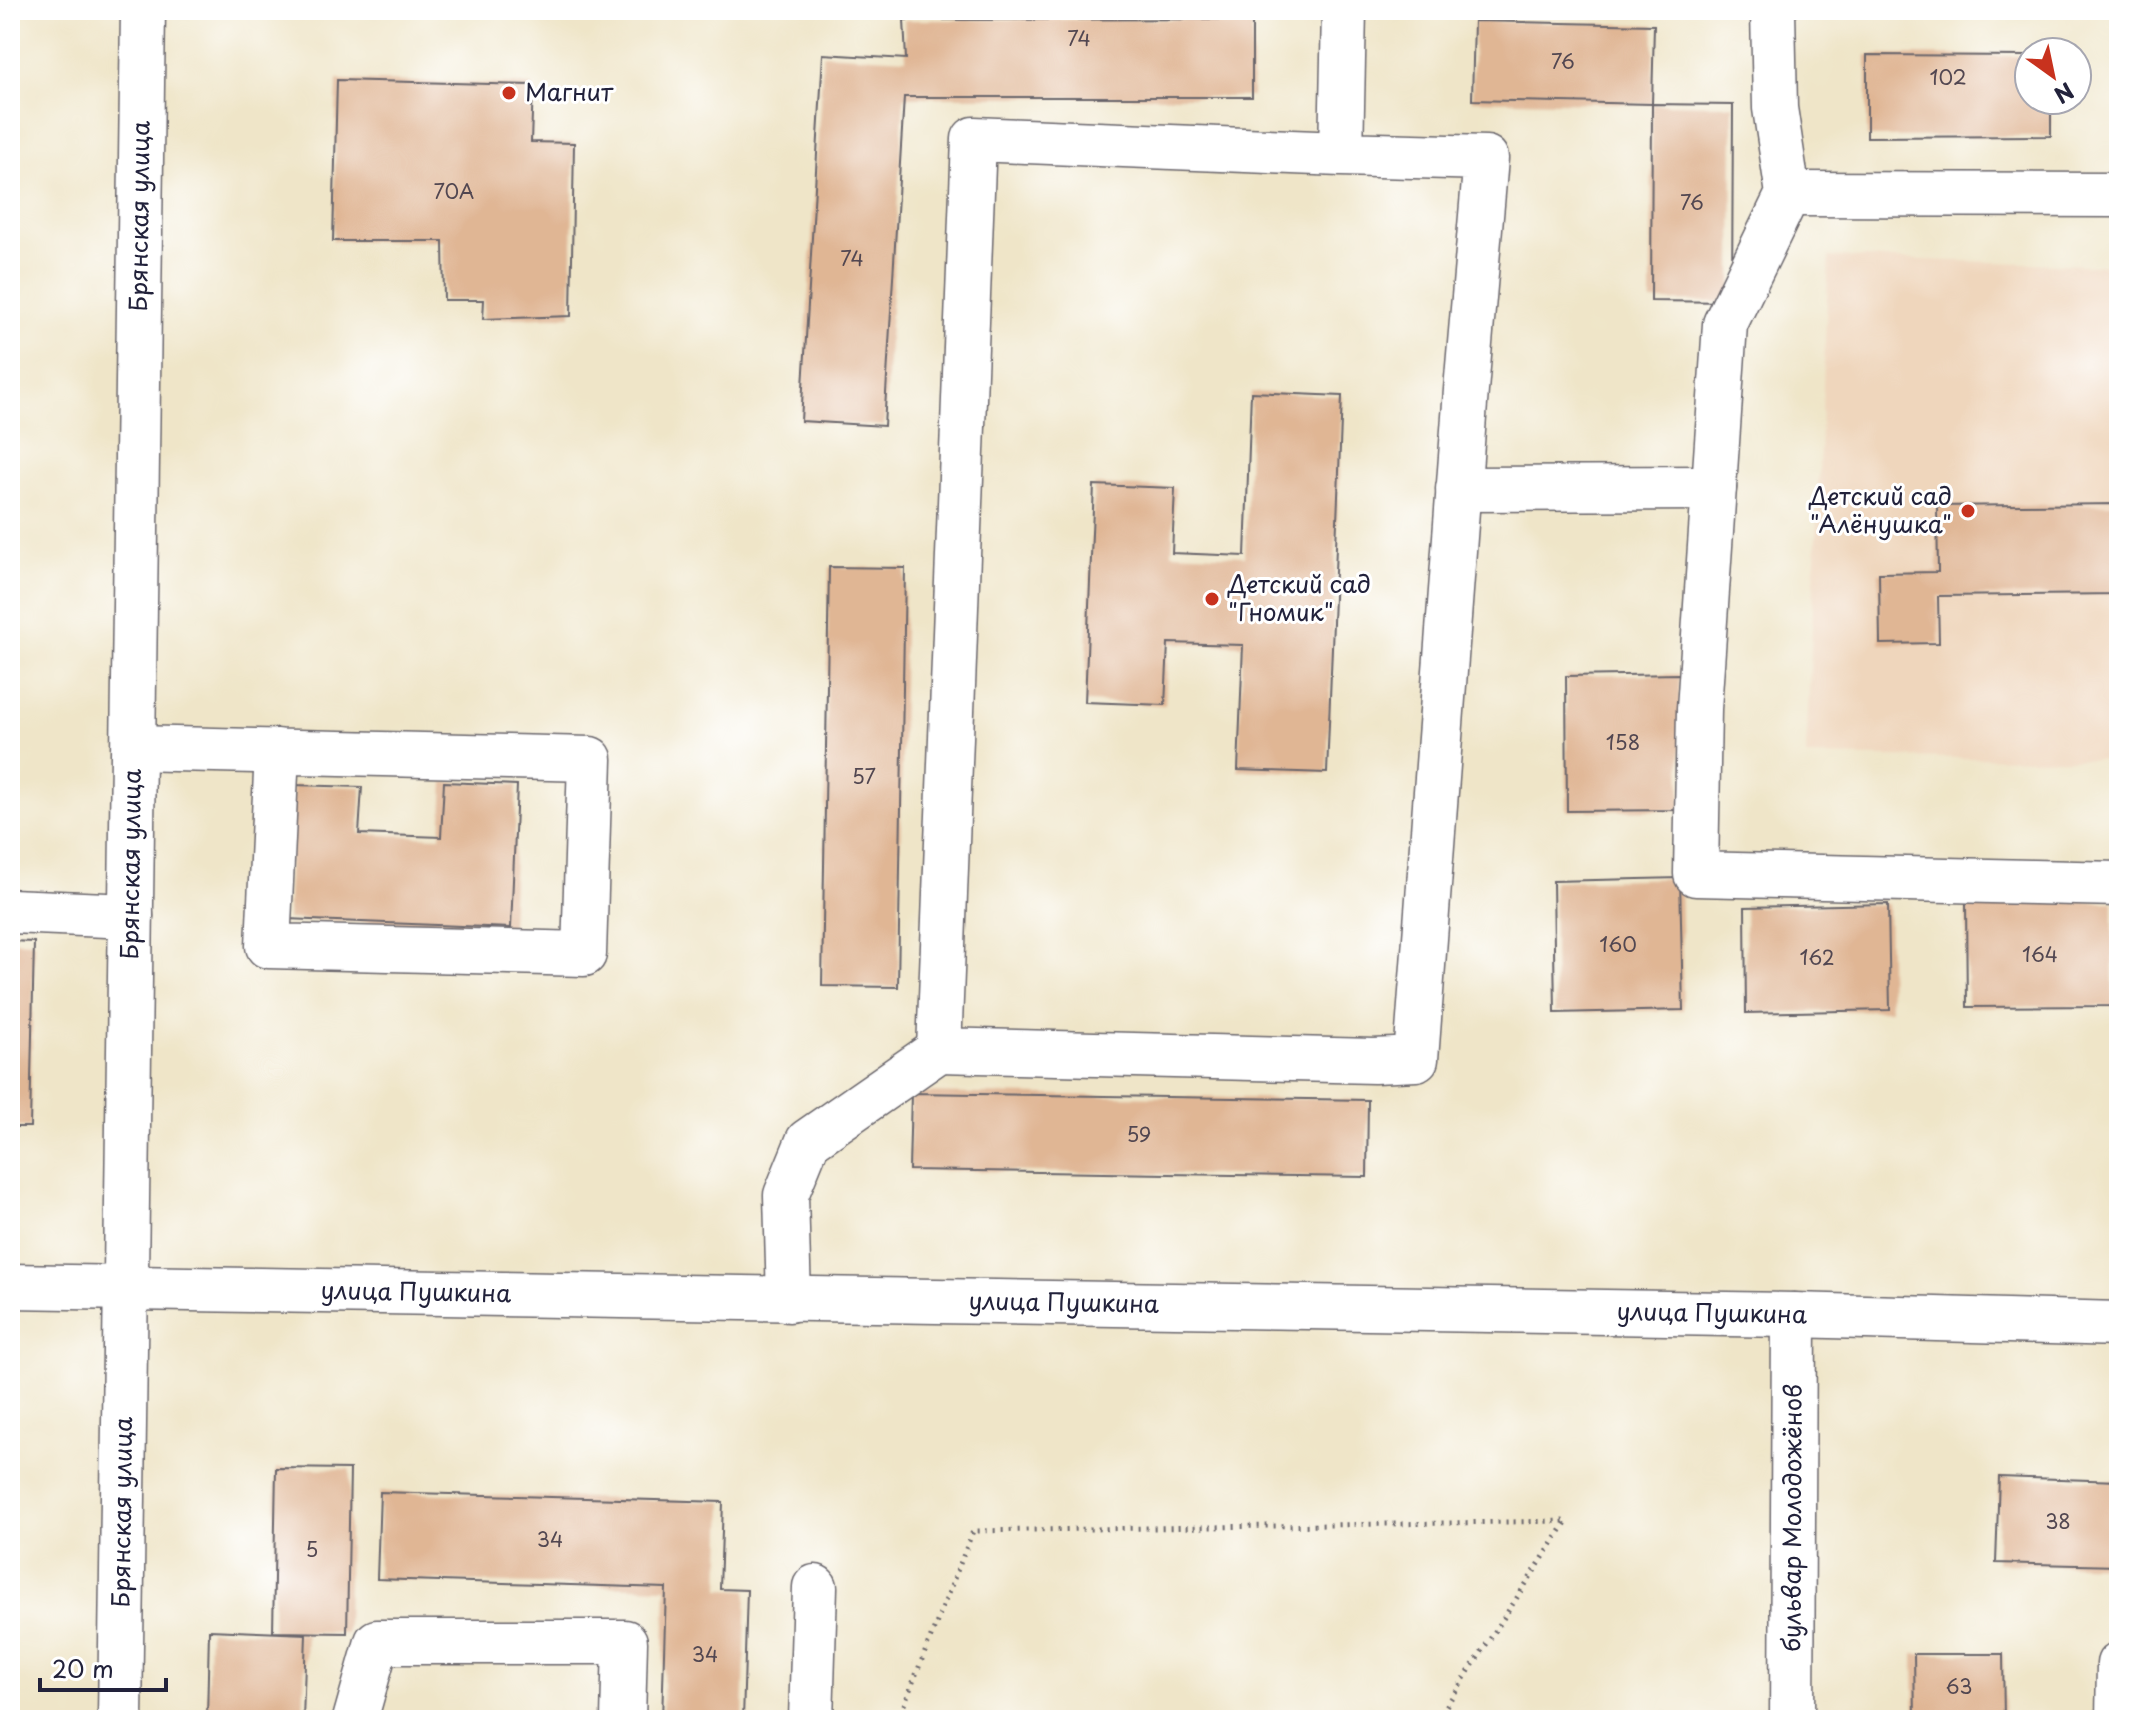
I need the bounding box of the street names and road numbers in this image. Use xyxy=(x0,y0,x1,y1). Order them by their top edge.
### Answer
street label: Брянская улица xyxy=(119,121,158,312)
street label: Брянская улица xyxy=(110,769,149,960)
street label: улица Пушкина xyxy=(320,1271,512,1310)
street label: улица Пушкина xyxy=(968,1282,1159,1321)
street label: улица Пушкина xyxy=(1616,1292,1808,1331)
street label: бульвар Молодожёнов xyxy=(1772,1384,1810,1652)
street label: Брянская улица xyxy=(102,1416,140,1608)

